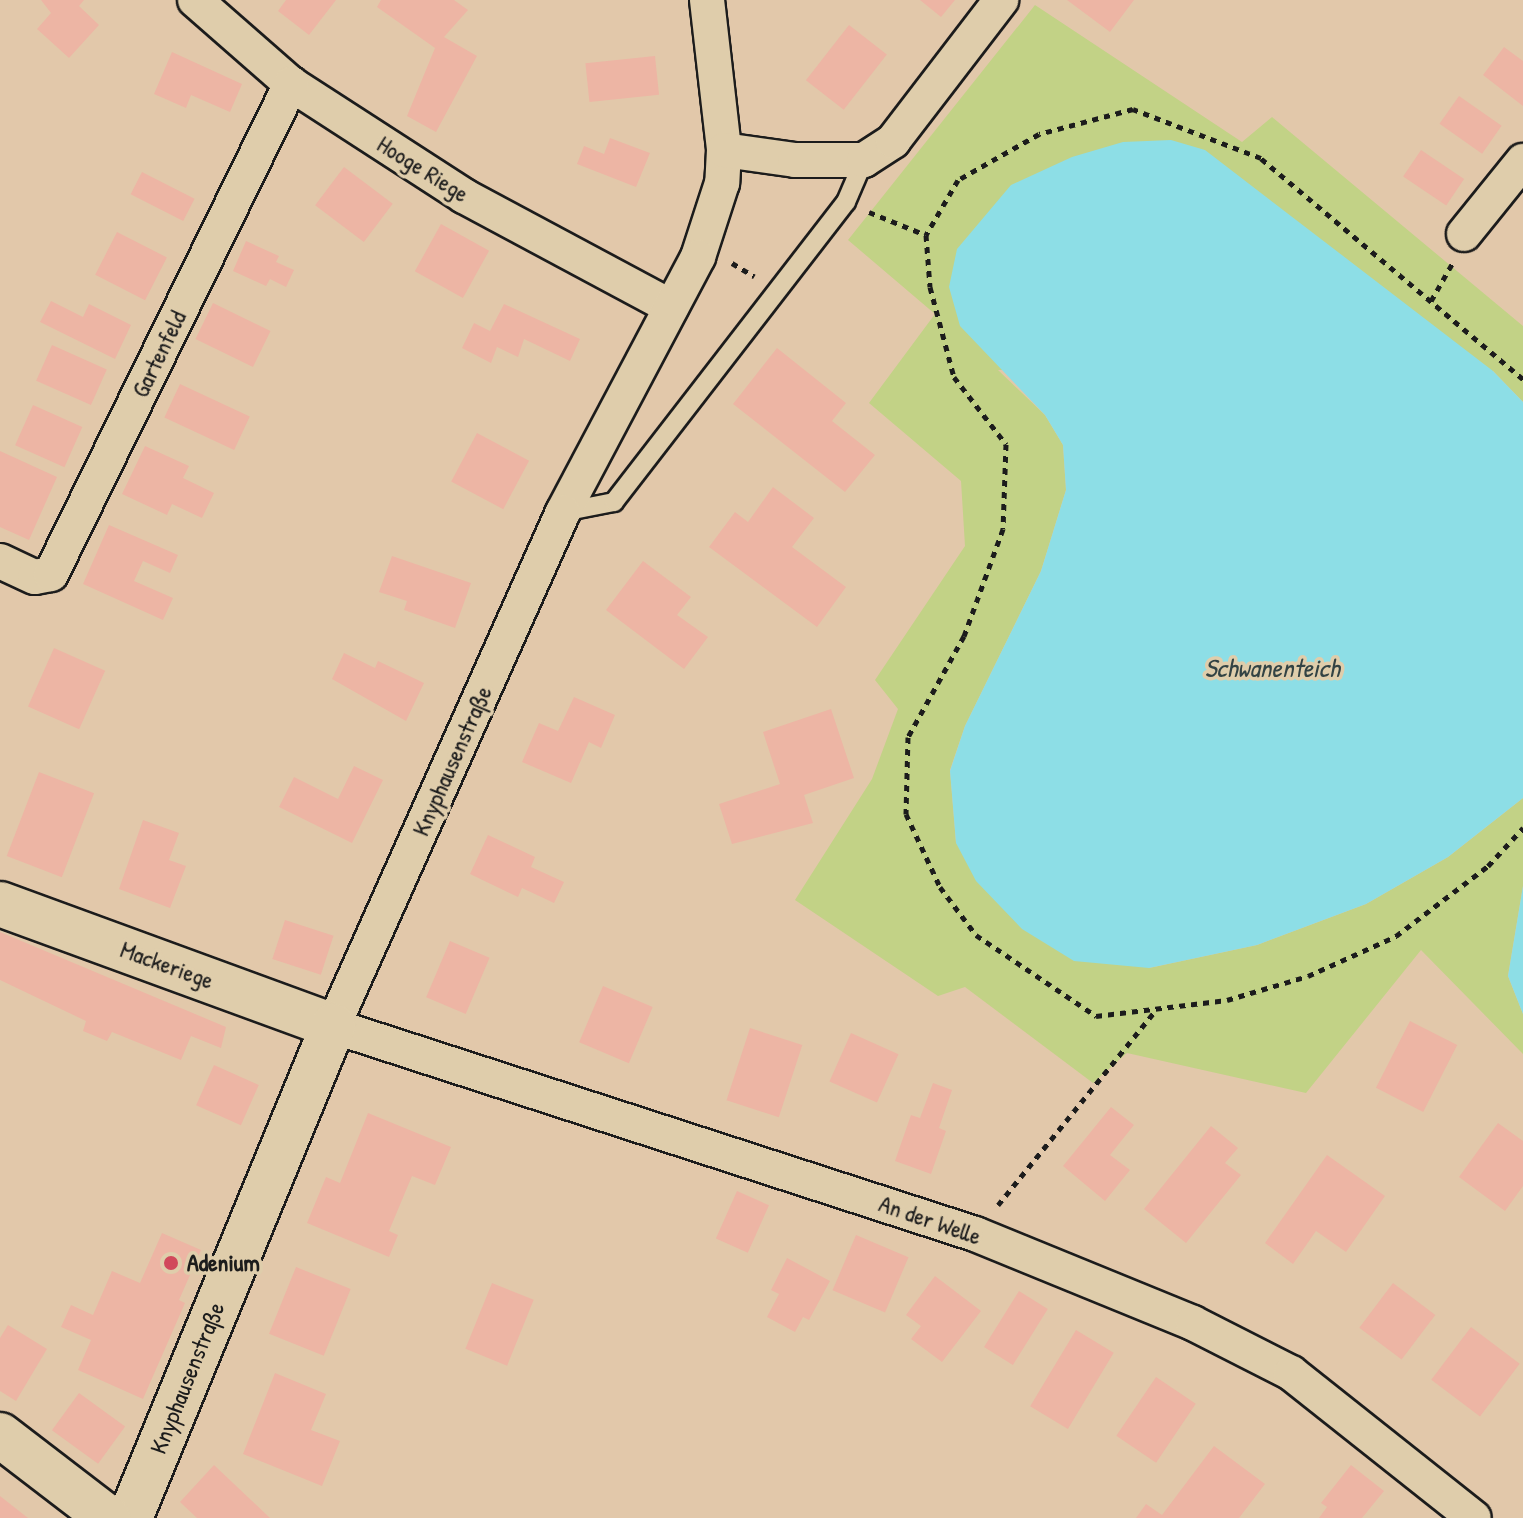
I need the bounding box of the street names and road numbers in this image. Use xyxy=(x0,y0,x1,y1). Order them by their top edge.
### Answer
street label: Hooge Riege xyxy=(372,130,474,208)
street label: Gartenfeld xyxy=(126,306,192,402)
street label: Knyphausenstraße xyxy=(406,682,498,840)
street label: Mackeriege xyxy=(117,935,217,995)
street label: An der Welle xyxy=(875,1189,985,1251)
street label: Knyphausenstraße xyxy=(144,1298,230,1458)

